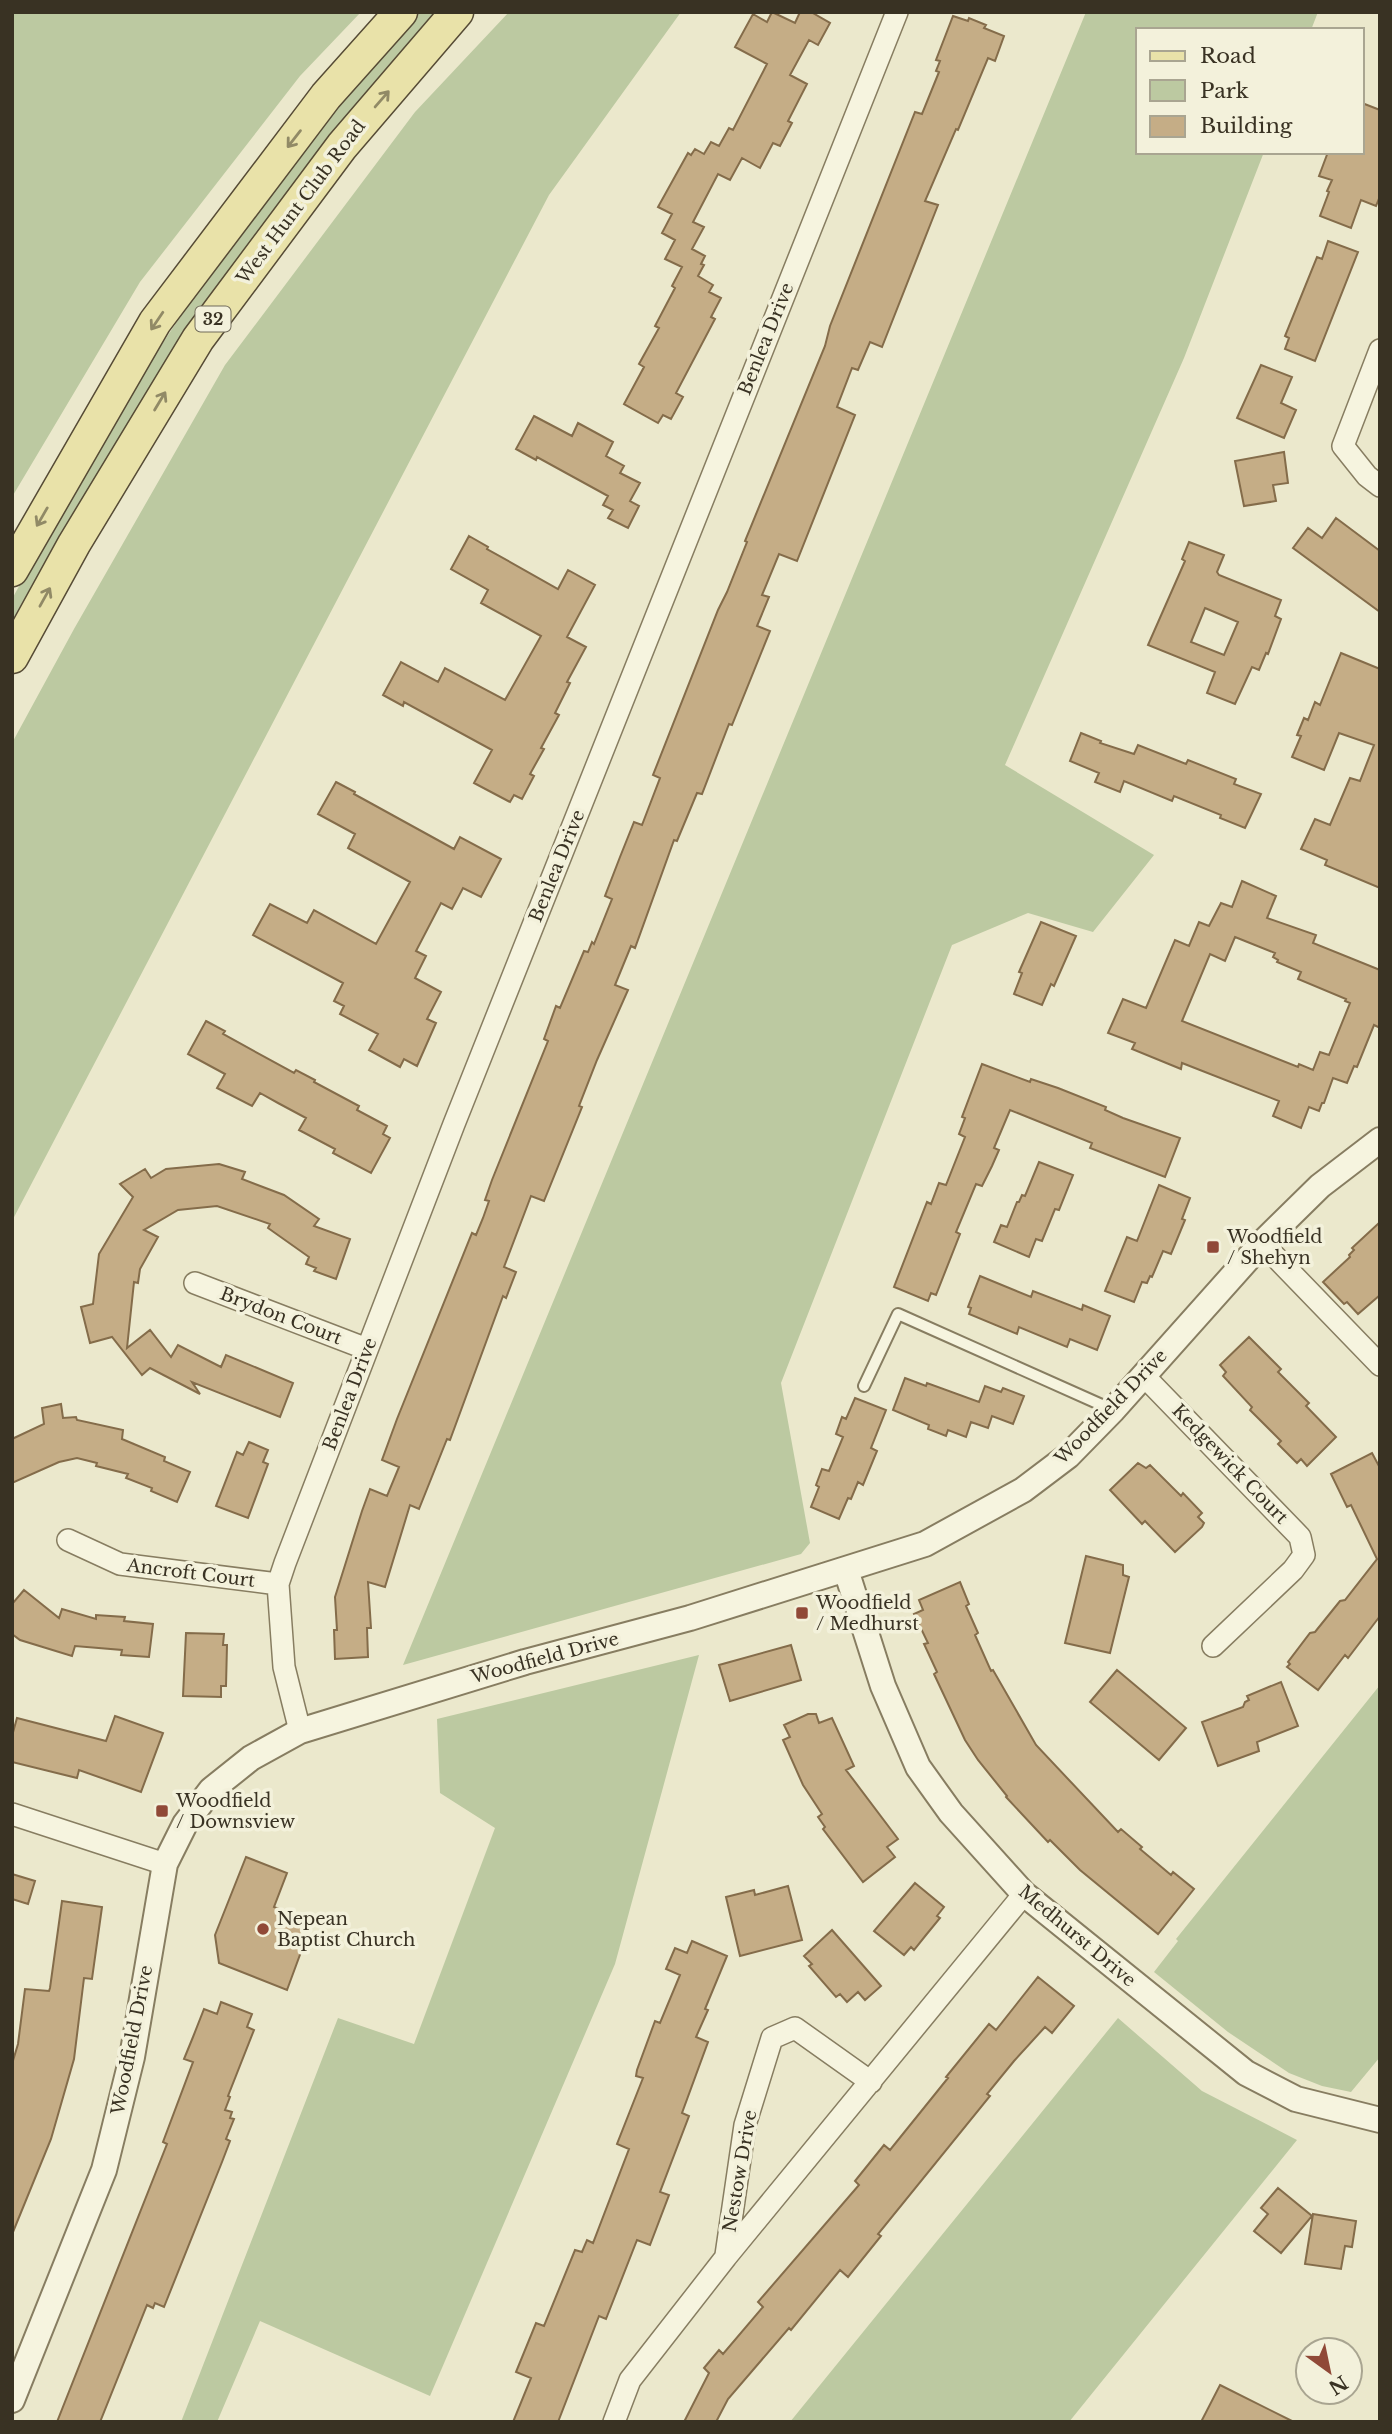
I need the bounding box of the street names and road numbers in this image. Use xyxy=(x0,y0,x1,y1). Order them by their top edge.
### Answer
street label: West Hunt Club Road xyxy=(231,115,370,289)
street label: Benlea Drive xyxy=(733,280,799,398)
road number: 32 xyxy=(196,306,230,332)
street label: Benlea Drive xyxy=(524,807,590,925)
street label: Brydon Court xyxy=(217,1283,345,1349)
street label: Benlea Drive xyxy=(318,1334,382,1454)
street label: Woodfield Drive xyxy=(1050,1345,1172,1470)
street label: Kedgewick Court xyxy=(1167,1400,1293,1528)
street label: Ancroft Court xyxy=(125,1554,257,1592)
street label: Woodfield Drive xyxy=(468,1628,621,1689)
street label: Medhurst Drive xyxy=(1014,1881,1140,1991)
street label: Woodfield Drive xyxy=(107,1963,157,2118)
street label: Nestow Drive xyxy=(718,2108,762,2234)

